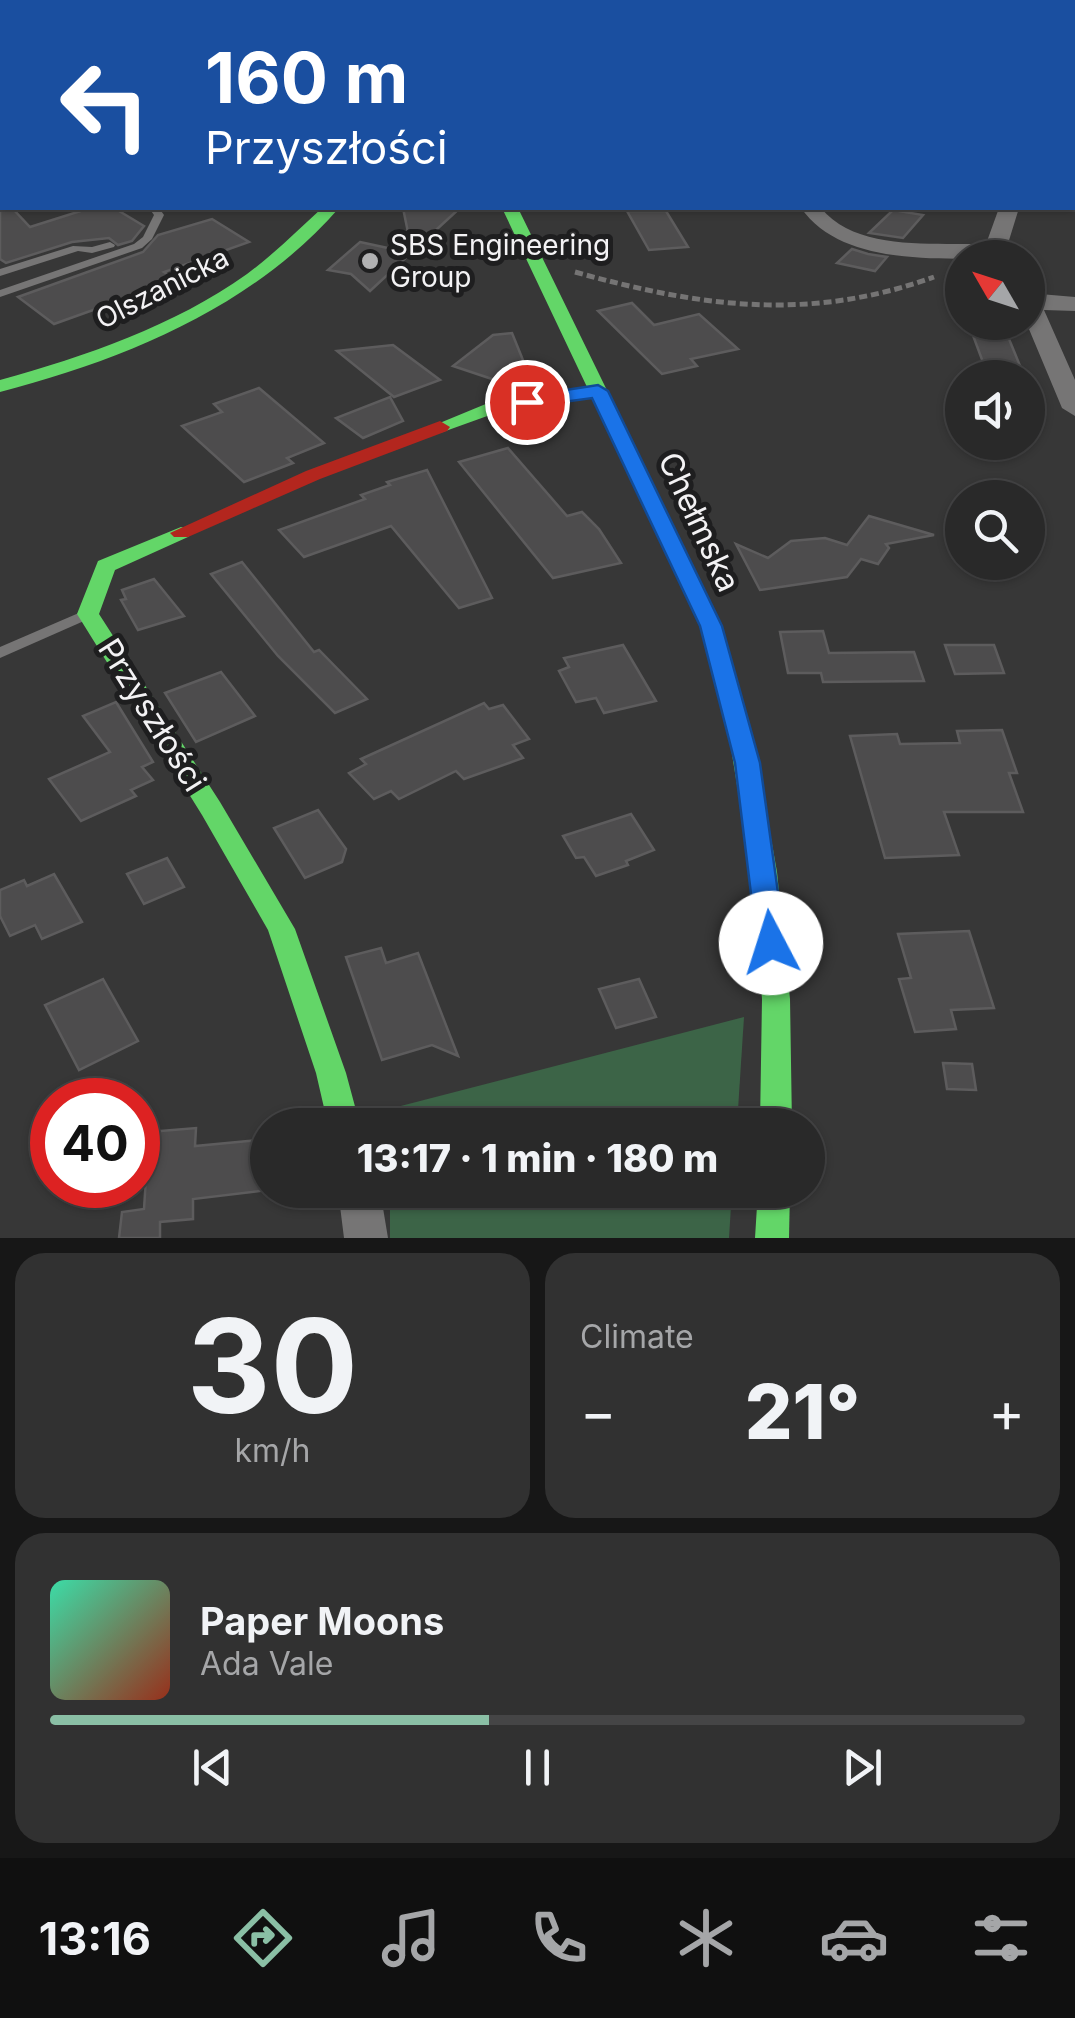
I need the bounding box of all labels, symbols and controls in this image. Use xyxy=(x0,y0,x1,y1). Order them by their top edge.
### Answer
text: 160 m xyxy=(205,35,408,120)
icon: left xyxy=(40,40,170,170)
text: Przyszłości xyxy=(205,120,448,175)
place label: SBS Engineering Group xyxy=(390,228,610,294)
street label: Olszanicka xyxy=(90,240,234,336)
north arrow xyxy=(945,240,1045,340)
map controls xyxy=(945,240,1045,580)
marker: SBS Engineering Group xyxy=(359,250,381,272)
pin xyxy=(485,360,570,445)
button: sound xyxy=(945,360,1045,460)
icon: arrive xyxy=(500,375,555,430)
street label: Chełmska xyxy=(650,446,749,598)
button: search xyxy=(945,480,1045,580)
street label: Przyszłości xyxy=(90,631,215,798)
position arrow xyxy=(719,891,823,995)
speed limit sign: 40 xyxy=(30,1078,160,1208)
text: 13:17 · 1 min · 180 m xyxy=(357,1135,718,1181)
text: 30 xyxy=(187,1287,358,1444)
text: Climate xyxy=(580,1317,694,1356)
text: 21° xyxy=(745,1366,860,1457)
text: − xyxy=(580,1379,616,1445)
text: + xyxy=(989,1379,1025,1445)
text: km/h xyxy=(234,1431,311,1470)
text: Paper Moons xyxy=(200,1598,444,1644)
text: Ada Vale xyxy=(200,1644,333,1683)
icon: previous xyxy=(185,1740,240,1795)
icon: pause xyxy=(510,1740,565,1795)
icon: next xyxy=(835,1740,890,1795)
icon: directions xyxy=(228,1903,298,1973)
icon: music xyxy=(376,1903,446,1973)
icon: phone xyxy=(524,1903,594,1973)
icon: climate xyxy=(671,1903,741,1973)
icon: car xyxy=(819,1903,889,1973)
icon: filters xyxy=(966,1903,1036,1973)
text: 13:16 xyxy=(39,1911,151,1966)

